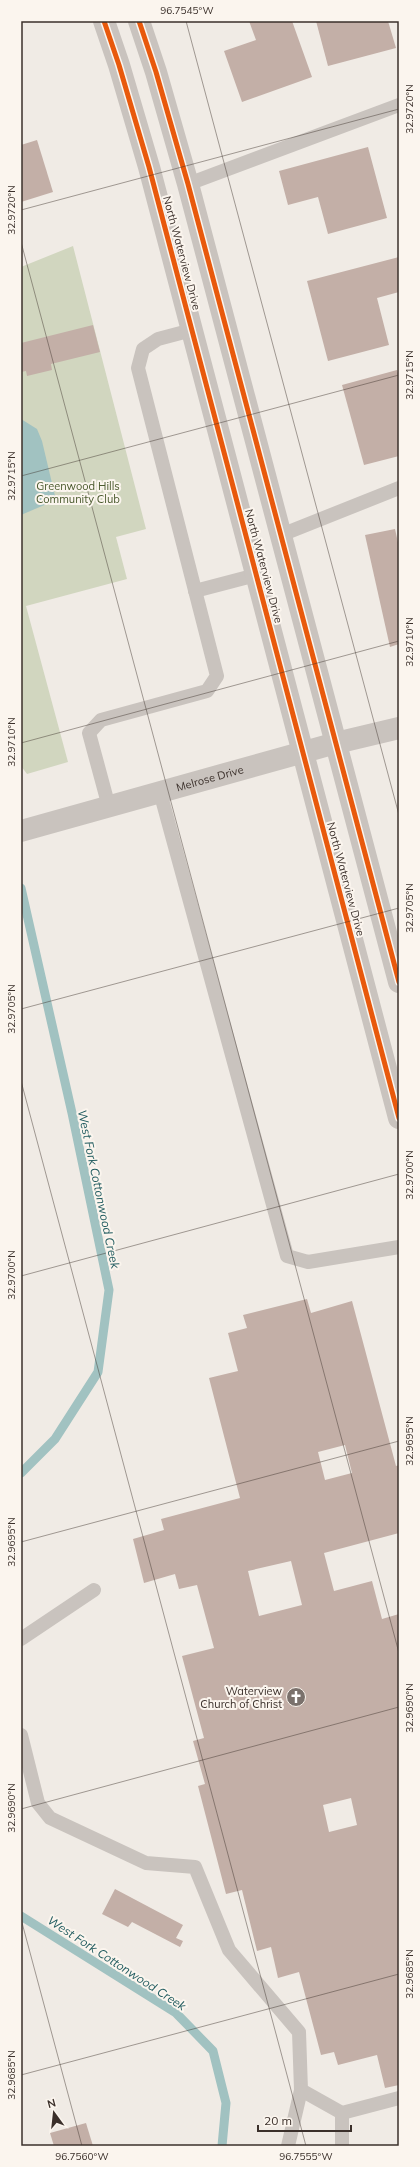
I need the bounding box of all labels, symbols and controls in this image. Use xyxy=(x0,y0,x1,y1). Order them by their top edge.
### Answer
text: 96.7545°W xyxy=(160,4,214,17)
text: 32.9720°N xyxy=(403,84,416,134)
text: 32.9720°N xyxy=(5,185,18,235)
street label: North Waterview Drive xyxy=(160,194,204,312)
text: 32.9715°N xyxy=(403,350,416,400)
text: 32.9715°N xyxy=(5,451,18,501)
park label: Greenwood Hills Community Club xyxy=(36,479,120,506)
street label: North Waterview Drive xyxy=(242,507,286,625)
text: 32.9710°N xyxy=(403,617,416,667)
text: 32.9710°N xyxy=(5,717,18,767)
street label: Melrose Drive xyxy=(175,762,245,794)
street label: North Waterview Drive xyxy=(324,820,368,938)
text: 32.9705°N xyxy=(403,883,416,933)
text: 32.9705°N xyxy=(5,984,18,1034)
water label: West Fork Cottonwood Creek xyxy=(75,1108,123,1271)
text: 32.9700°N xyxy=(403,1150,416,1200)
text: 32.9700°N xyxy=(5,1250,18,1300)
text: 32.9695°N xyxy=(403,1416,416,1466)
text: 32.9695°N xyxy=(5,1517,18,1567)
text: 32.9690°N xyxy=(403,1683,416,1733)
place label: Waterview Church of Christ xyxy=(200,1684,282,1711)
church icon: Waterview Church of Christ xyxy=(285,1686,307,1708)
text: 32.9690°N xyxy=(5,1783,18,1833)
water label: West Fork Cottonwood Creek xyxy=(45,1913,190,2014)
text: 32.9685°N xyxy=(403,1949,416,1999)
text: 32.9685°N xyxy=(5,2050,18,2100)
north arrow xyxy=(34,2093,74,2133)
text: N xyxy=(46,2096,57,2111)
scale bar xyxy=(258,2107,351,2133)
text: 20 m xyxy=(264,2113,292,2128)
text: 96.7560°W xyxy=(55,2150,109,2163)
text: 96.7555°W xyxy=(279,2150,333,2163)

